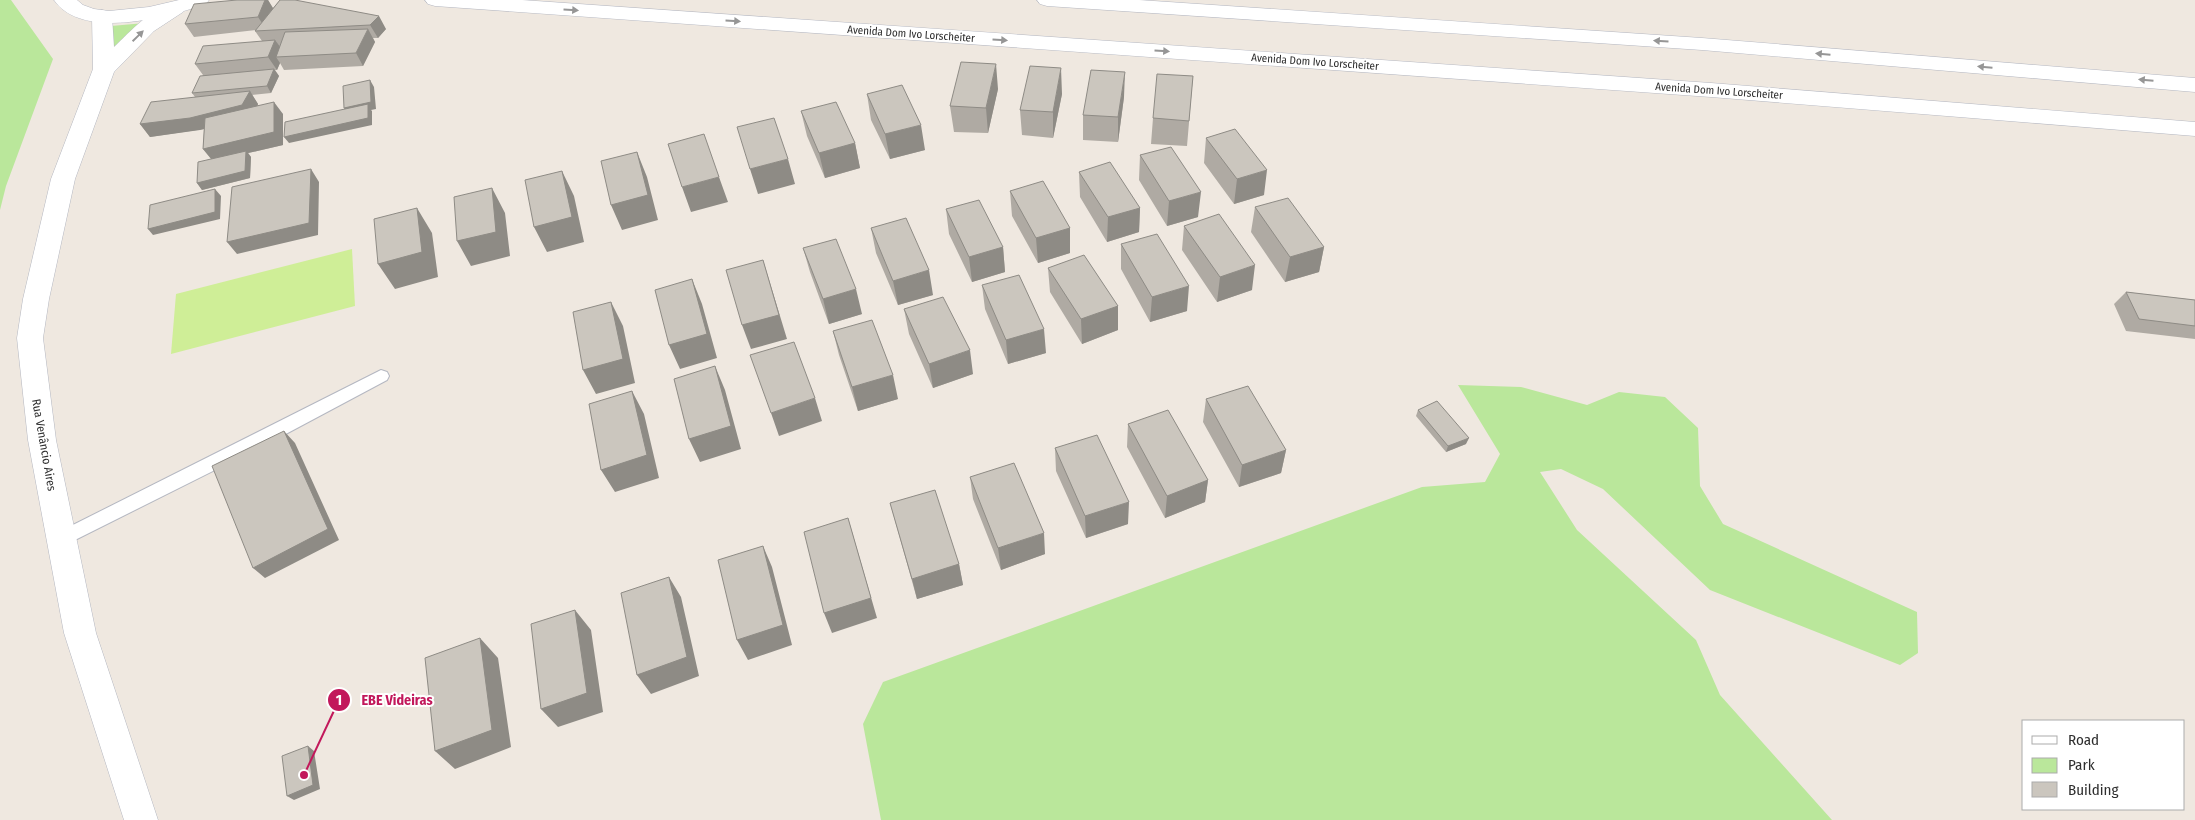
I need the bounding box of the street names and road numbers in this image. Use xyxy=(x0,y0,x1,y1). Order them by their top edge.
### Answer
street label: Avenida Dom Ivo Lorscheiter xyxy=(847,23,975,45)
street label: Avenida Dom Ivo Lorscheiter xyxy=(1251,51,1379,73)
street label: Avenida Dom Ivo Lorscheiter xyxy=(1655,80,1783,102)
street label: Rua Venâncio Aires xyxy=(29,398,59,492)

